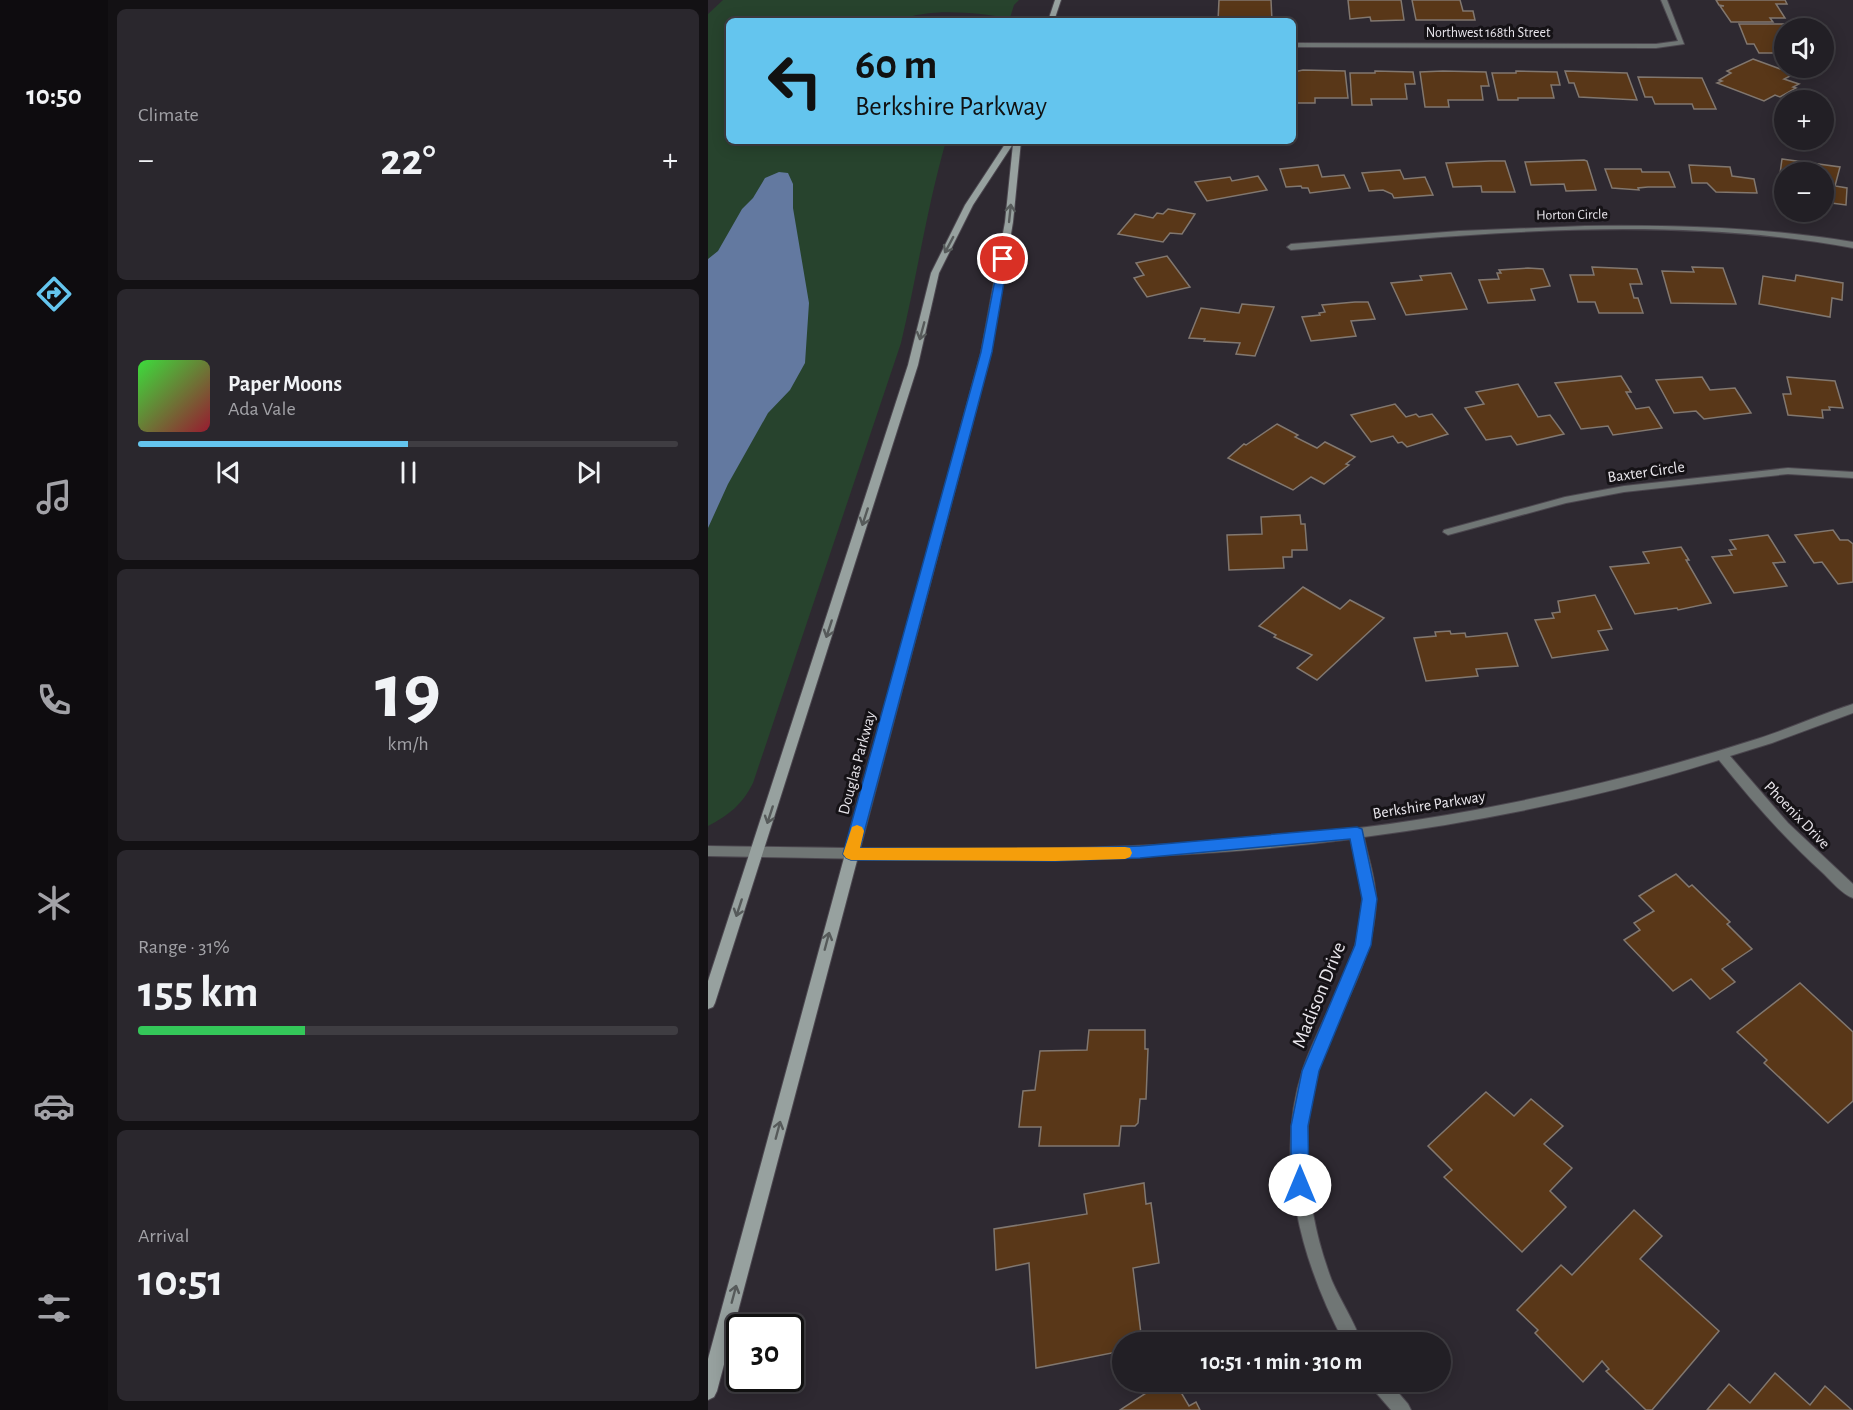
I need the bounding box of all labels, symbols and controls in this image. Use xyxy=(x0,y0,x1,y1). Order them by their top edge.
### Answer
map controls xyxy=(1774,18,1834,222)
button: sound xyxy=(1774,18,1834,78)
street label: Northwest 168th Street xyxy=(1426,26,1551,40)
icon: left xyxy=(756,42,834,120)
text: 60 m xyxy=(855,44,937,86)
text: 10:50 xyxy=(26,82,82,109)
button: + xyxy=(1774,90,1834,150)
text: Berkshire Parkway xyxy=(855,93,1047,120)
text: Climate xyxy=(138,105,199,125)
text: 22° xyxy=(380,138,436,183)
text: − xyxy=(138,144,154,177)
text: + xyxy=(662,144,678,177)
button: − xyxy=(1774,162,1834,222)
one-way arrow xyxy=(1005,203,1016,223)
street label: Horton Circle xyxy=(1536,207,1608,223)
pin xyxy=(977,233,1028,284)
one-way arrow xyxy=(943,236,955,254)
icon: arrive xyxy=(986,242,1019,275)
icon: directions xyxy=(33,273,75,315)
one-way arrow xyxy=(916,321,928,340)
text: Paper Moons xyxy=(228,373,342,395)
text: Ada Vale xyxy=(228,399,296,419)
icon: previous xyxy=(212,456,245,489)
icon: pause xyxy=(392,456,425,489)
icon: next xyxy=(572,456,605,489)
street label: Baxter Circle xyxy=(1606,459,1686,485)
icon: music xyxy=(33,476,75,518)
one-way arrow xyxy=(859,507,870,526)
one-way arrow xyxy=(823,619,834,638)
text: 19 xyxy=(375,654,441,732)
icon: phone xyxy=(33,679,75,721)
street label: Douglas Parkway xyxy=(836,709,879,817)
text: km/h xyxy=(387,734,429,754)
street label: Phoenix Drive xyxy=(1761,778,1833,852)
street label: Berkshire Parkway xyxy=(1372,788,1487,823)
one-way arrow xyxy=(763,805,774,824)
icon: climate xyxy=(33,882,75,924)
one-way arrow xyxy=(733,898,744,917)
one-way arrow xyxy=(822,932,834,951)
text: Range · 31% xyxy=(138,937,230,957)
street label: Madison Drive xyxy=(1289,939,1349,1051)
text: 155 km xyxy=(138,970,258,1015)
icon: car xyxy=(33,1085,75,1127)
one-way arrow xyxy=(772,1121,784,1140)
position arrow xyxy=(1268,1153,1332,1217)
text: Arrival xyxy=(138,1226,189,1246)
text: 10:51 xyxy=(138,1259,224,1304)
one-way arrow xyxy=(729,1284,740,1303)
icon: filters xyxy=(33,1287,75,1329)
speed limit sign: 30 xyxy=(726,1314,804,1392)
text: 10:51 · 1 min · 310 m xyxy=(1201,1351,1362,1373)

